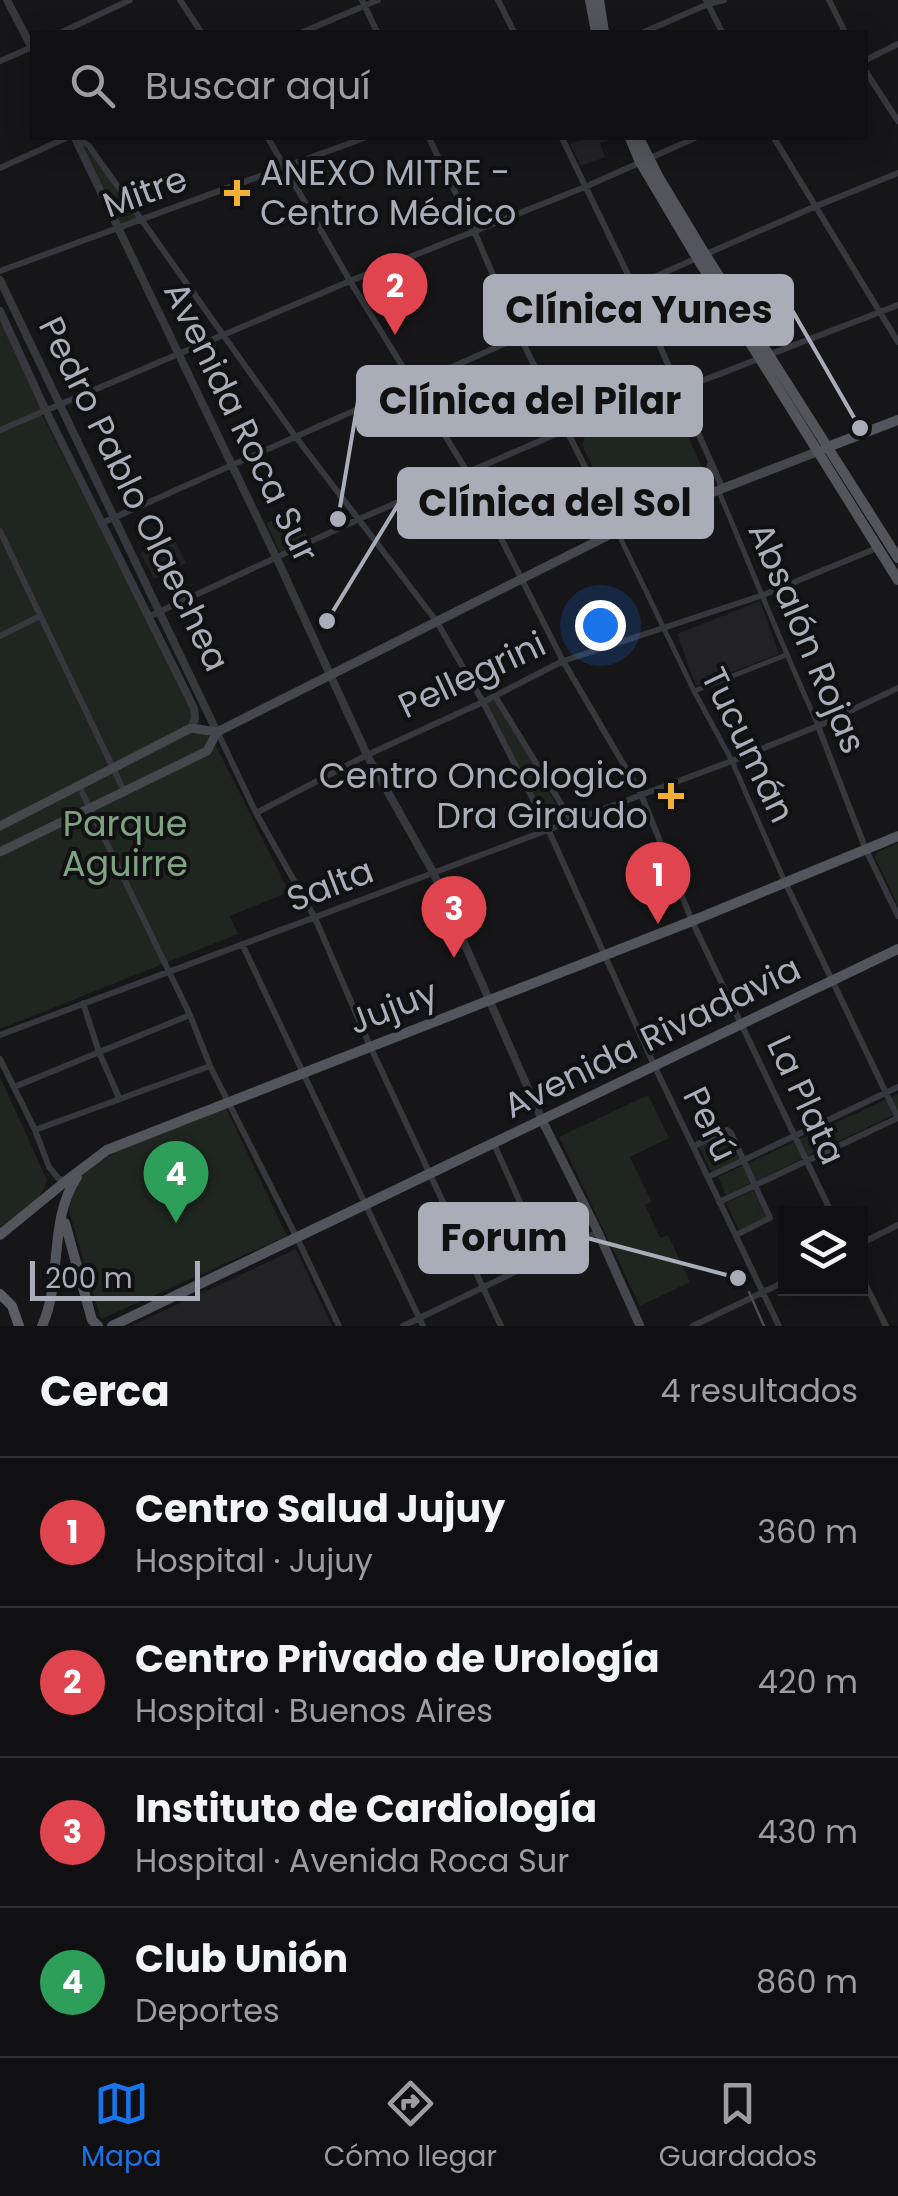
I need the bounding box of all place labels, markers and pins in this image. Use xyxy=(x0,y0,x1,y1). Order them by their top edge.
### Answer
place label: ANEXO MITRE - Centro Médico xyxy=(260,148,516,237)
marker: ANEXO MITRE - Centro Médico xyxy=(224,180,250,206)
pin: 2 xyxy=(362,252,428,335)
callout: Clínica Yunes xyxy=(485,276,792,344)
callout: Clínica del Pilar xyxy=(358,367,701,435)
callout: Clínica del Sol xyxy=(399,469,712,537)
place label: Centro Oncologico Dra Giraudo xyxy=(319,751,648,840)
marker: Centro Oncologico Dra Giraudo xyxy=(658,783,684,809)
pin: 1 xyxy=(626,842,690,924)
pin: 3 xyxy=(422,876,486,958)
pin: 4 xyxy=(144,1140,208,1223)
callout: Forum xyxy=(420,1204,587,1272)

